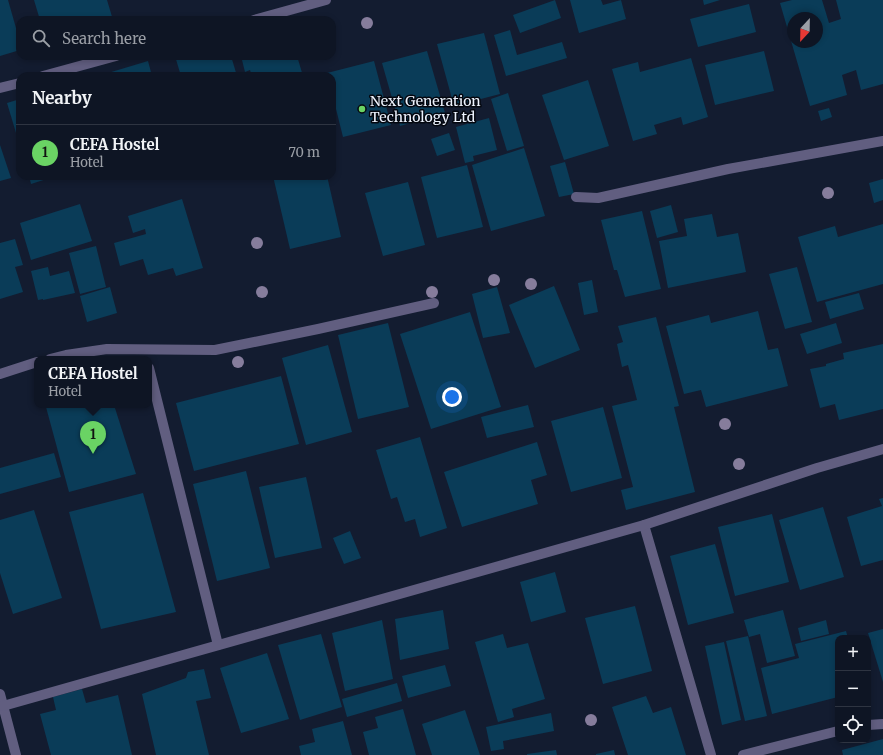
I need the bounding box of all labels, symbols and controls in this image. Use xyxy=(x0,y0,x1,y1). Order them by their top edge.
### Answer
north arrow xyxy=(787,12,823,48)
search box xyxy=(16,16,336,60)
icon: search xyxy=(30,27,52,49)
text: Search here xyxy=(62,29,146,48)
text: Nearby xyxy=(32,87,92,109)
place label: Next Generation Technology Ltd xyxy=(370,92,481,126)
marker: Next Generation Technology Ltd xyxy=(357,104,367,114)
text: CEFA Hostel xyxy=(70,135,159,154)
text: 1 xyxy=(42,144,48,161)
text: 70 m xyxy=(289,144,320,161)
text: Hotel xyxy=(70,154,103,171)
popup xyxy=(34,356,152,408)
text: CEFA Hostel xyxy=(48,364,138,383)
text: Hotel xyxy=(48,383,82,400)
your location xyxy=(442,387,462,407)
pin: 1 xyxy=(80,421,106,454)
map controls xyxy=(835,635,871,743)
button: + xyxy=(835,635,871,671)
button: − xyxy=(835,671,871,707)
button: locate xyxy=(835,707,871,743)

